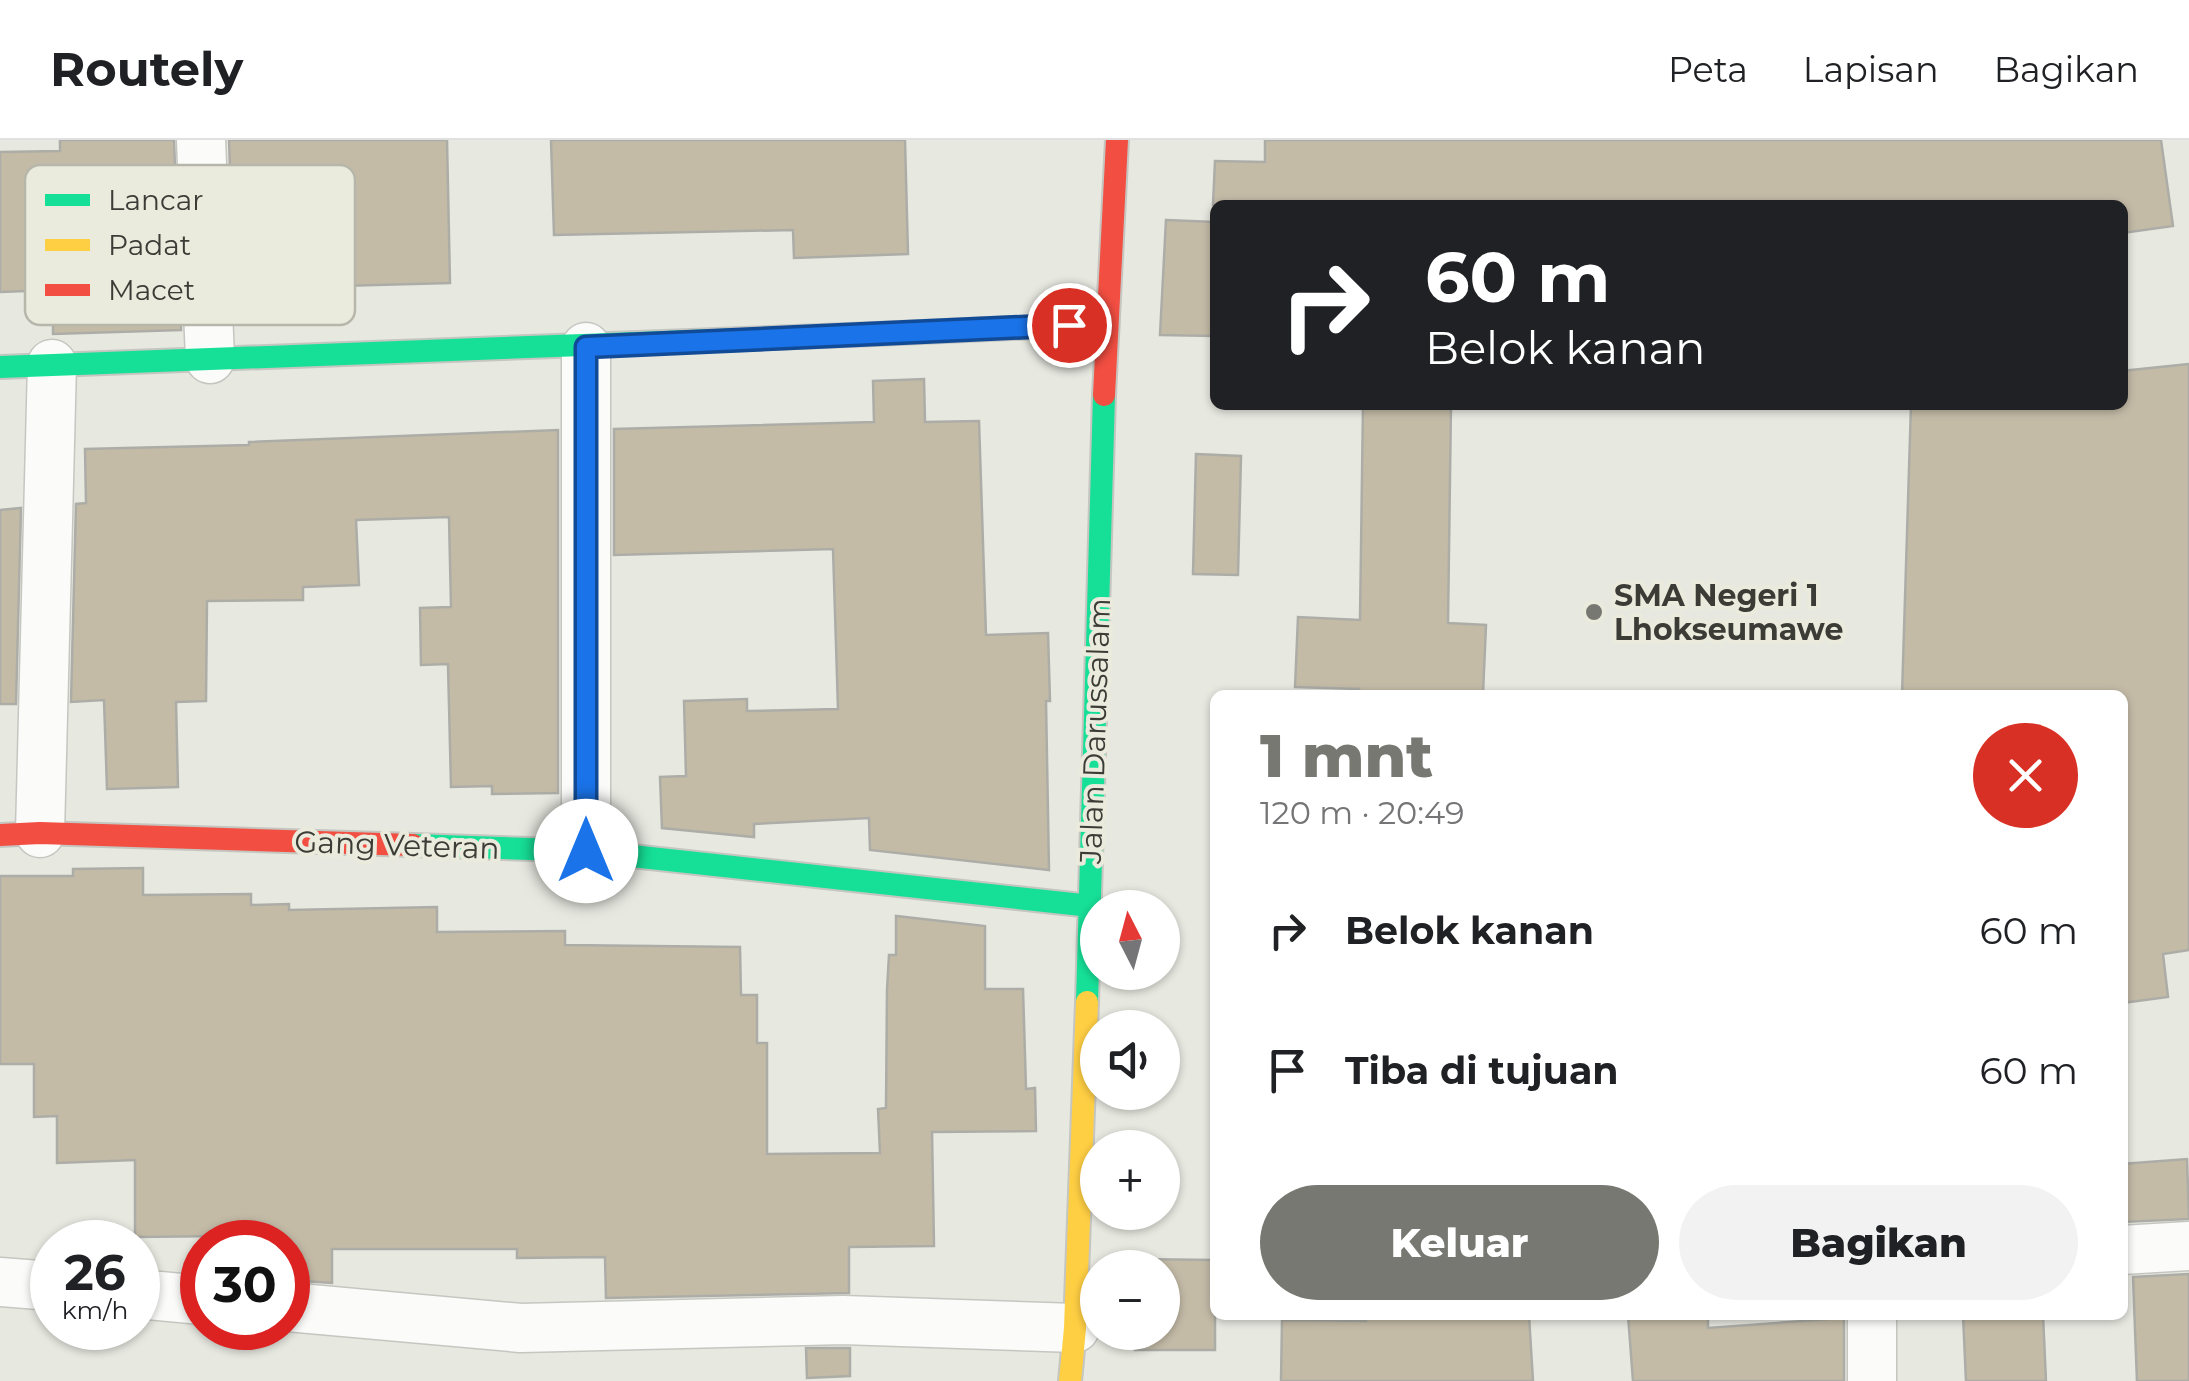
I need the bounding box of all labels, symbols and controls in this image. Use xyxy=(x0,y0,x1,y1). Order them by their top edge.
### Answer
text: Routely xyxy=(50,40,243,98)
text: Peta xyxy=(1668,48,1748,91)
text: Lapisan xyxy=(1803,48,1939,91)
text: Bagikan xyxy=(1994,48,2139,91)
legend xyxy=(25,165,355,325)
text: Lancar xyxy=(108,183,203,217)
text: Padat xyxy=(108,228,191,262)
text: 60 m xyxy=(1425,234,1610,320)
icon: right xyxy=(1260,240,1390,370)
text: Macet xyxy=(108,273,195,307)
pin xyxy=(1027,283,1112,368)
icon: arrive xyxy=(1042,298,1097,353)
text: Belok kanan xyxy=(1425,320,1706,375)
place label: SMA Negeri 1 Lhokseumawe xyxy=(1614,577,1843,648)
street label: Jalan Darussalam xyxy=(1072,597,1118,866)
marker: SMA Negeri 1 Lhokseumawe xyxy=(1583,601,1605,623)
text: 1 mnt xyxy=(1260,719,1433,792)
button: close xyxy=(1973,723,2078,828)
text: 120 m · 20:49 xyxy=(1260,793,1464,832)
position arrow xyxy=(534,799,638,903)
street label: Gang Veteran xyxy=(294,823,500,867)
north arrow xyxy=(1080,890,1180,990)
map controls xyxy=(1080,890,1180,1350)
icon: right xyxy=(1260,903,1315,958)
text: Belok kanan xyxy=(1345,907,1594,954)
text: 60 m xyxy=(1979,907,2078,954)
button: sound xyxy=(1080,1010,1180,1110)
icon: arrive xyxy=(1260,1043,1315,1098)
text: Tiba di tujuan xyxy=(1345,1047,1619,1094)
text: 60 m xyxy=(1979,1047,2078,1094)
button: + xyxy=(1080,1130,1180,1230)
button: Keluar xyxy=(1260,1185,1659,1300)
button: Bagikan xyxy=(1679,1185,2078,1300)
speed limit sign: 30 xyxy=(180,1220,310,1350)
text: 26 xyxy=(64,1242,126,1303)
button: − xyxy=(1080,1250,1180,1350)
text: km/h xyxy=(62,1295,128,1325)

